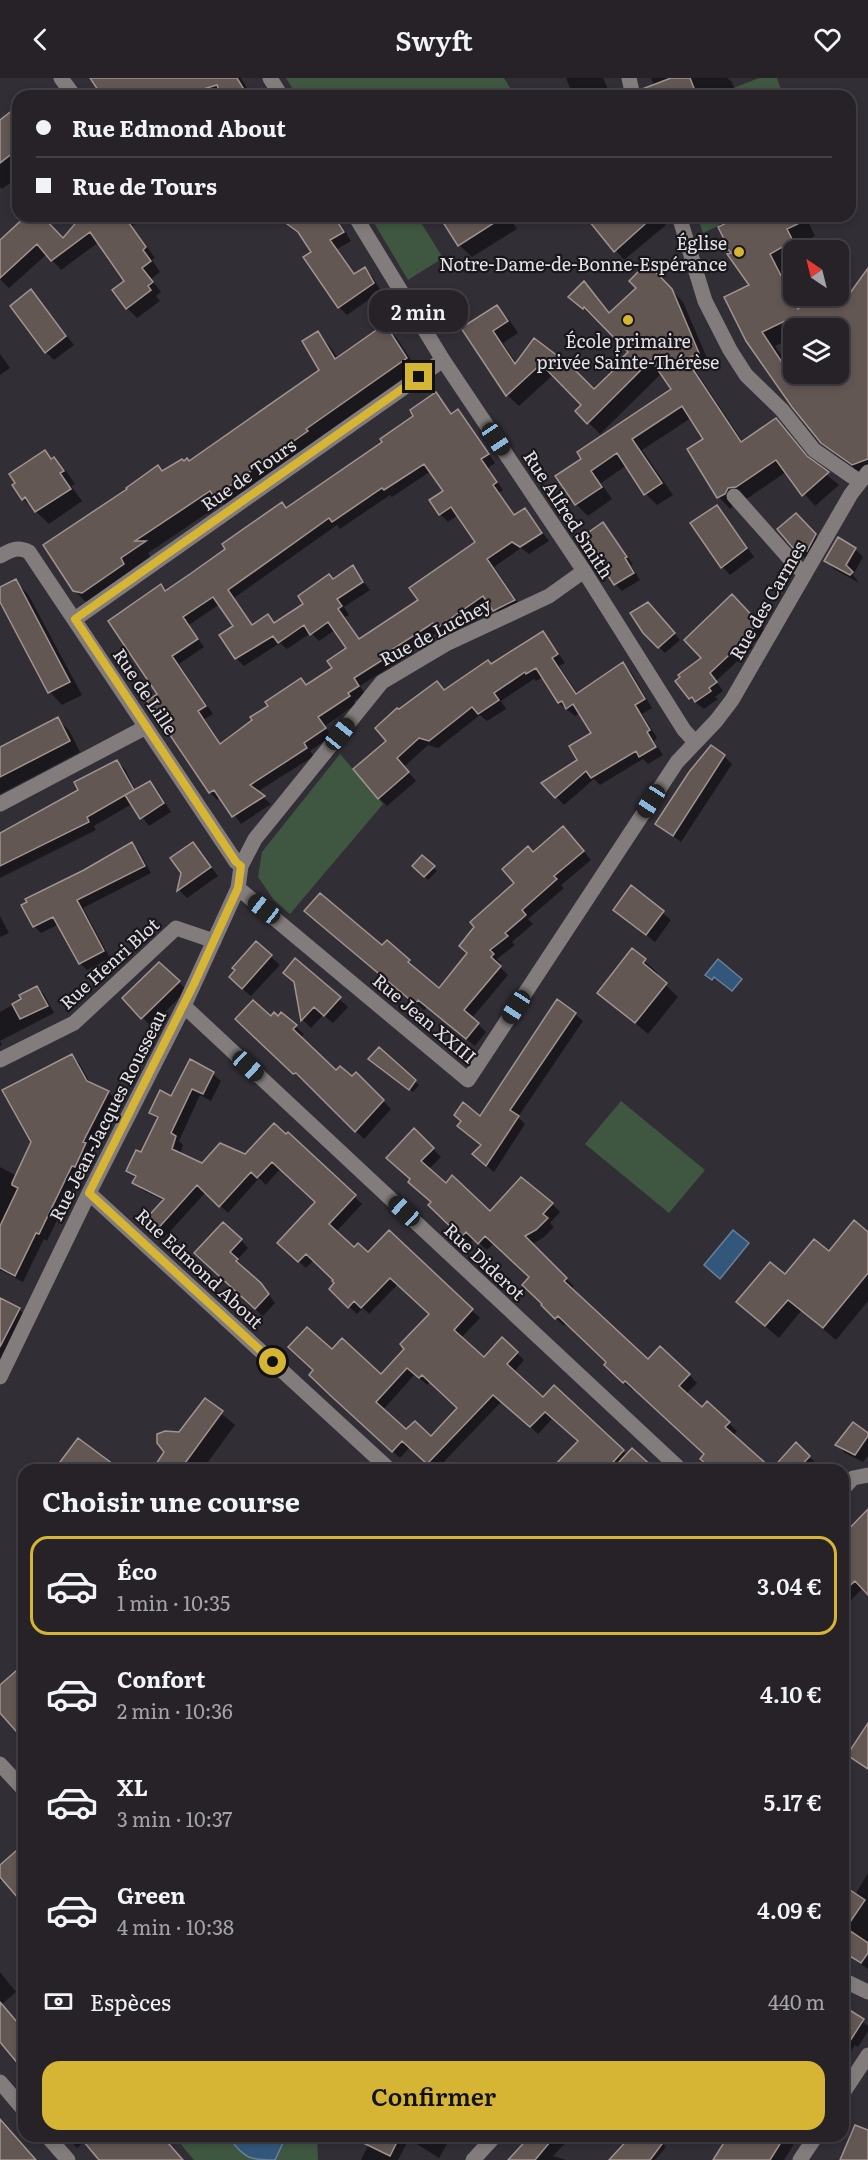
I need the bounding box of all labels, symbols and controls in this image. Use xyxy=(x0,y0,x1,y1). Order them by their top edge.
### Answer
text: Swyft xyxy=(395,19,473,59)
icon: back xyxy=(24,23,57,56)
icon: heart xyxy=(811,23,844,56)
text: Rue Edmond About xyxy=(72,111,286,144)
text: Rue de Tours xyxy=(72,169,217,202)
place label: Église Notre-Dame-de-Bonne-Espérance xyxy=(439,229,727,277)
north arrow xyxy=(783,240,849,306)
map controls xyxy=(783,240,849,384)
marker: Église Notre-Dame-de-Bonne-Espérance xyxy=(732,245,746,259)
callout: 2 min xyxy=(370,290,468,332)
text: 2 min xyxy=(391,296,446,326)
marker: École primaire privée Sainte-Thérèse xyxy=(621,313,635,327)
button: layers xyxy=(783,318,849,384)
place label: École primaire privée Sainte-Thérèse xyxy=(537,327,719,375)
route end xyxy=(405,363,432,390)
car xyxy=(478,419,514,459)
street label: Rue de Tours xyxy=(195,431,301,517)
street label: Rue Alfred Smith xyxy=(517,445,621,583)
street label: Rue des Carmes xyxy=(722,536,812,664)
street label: Rue de Luchey xyxy=(374,590,496,672)
street label: Rue de Lille xyxy=(107,642,185,740)
car xyxy=(322,714,358,754)
car xyxy=(634,781,668,821)
car xyxy=(244,891,284,927)
street label: Rue Henri Blot xyxy=(53,910,165,1015)
street label: Rue Jean XXIII xyxy=(367,967,483,1069)
car xyxy=(499,987,533,1027)
street label: Rue Jean-Jacques Rousseau xyxy=(42,1005,172,1225)
car xyxy=(229,1047,267,1085)
car xyxy=(385,1192,423,1230)
street label: Rue Edmond About xyxy=(130,1202,270,1335)
street label: Rue Diderot xyxy=(438,1216,532,1306)
route start xyxy=(259,1348,286,1375)
text: Choisir une course xyxy=(42,1480,300,1520)
text: Éco xyxy=(117,1554,157,1587)
icon: car xyxy=(45,1559,99,1613)
text: 3.04 € xyxy=(757,1569,822,1602)
text: 1 min · 10:35 xyxy=(117,1587,230,1617)
text: Confort xyxy=(117,1662,205,1695)
icon: car xyxy=(45,1667,99,1721)
text: 4.10 € xyxy=(760,1677,822,1710)
text: 2 min · 10:36 xyxy=(117,1695,233,1725)
text: XL xyxy=(117,1770,148,1803)
icon: car xyxy=(45,1775,99,1829)
text: 5.17 € xyxy=(763,1785,822,1818)
text: 3 min · 10:37 xyxy=(117,1803,232,1833)
text: Green xyxy=(117,1878,186,1911)
icon: car xyxy=(45,1883,99,1937)
text: 4.09 € xyxy=(757,1893,822,1926)
text: 4 min · 10:38 xyxy=(117,1911,234,1941)
icon: cash xyxy=(42,1985,75,2018)
text: Espèces xyxy=(90,1985,171,2018)
text: 440 m xyxy=(768,1986,825,2016)
button: Confirmer xyxy=(42,2061,825,2130)

